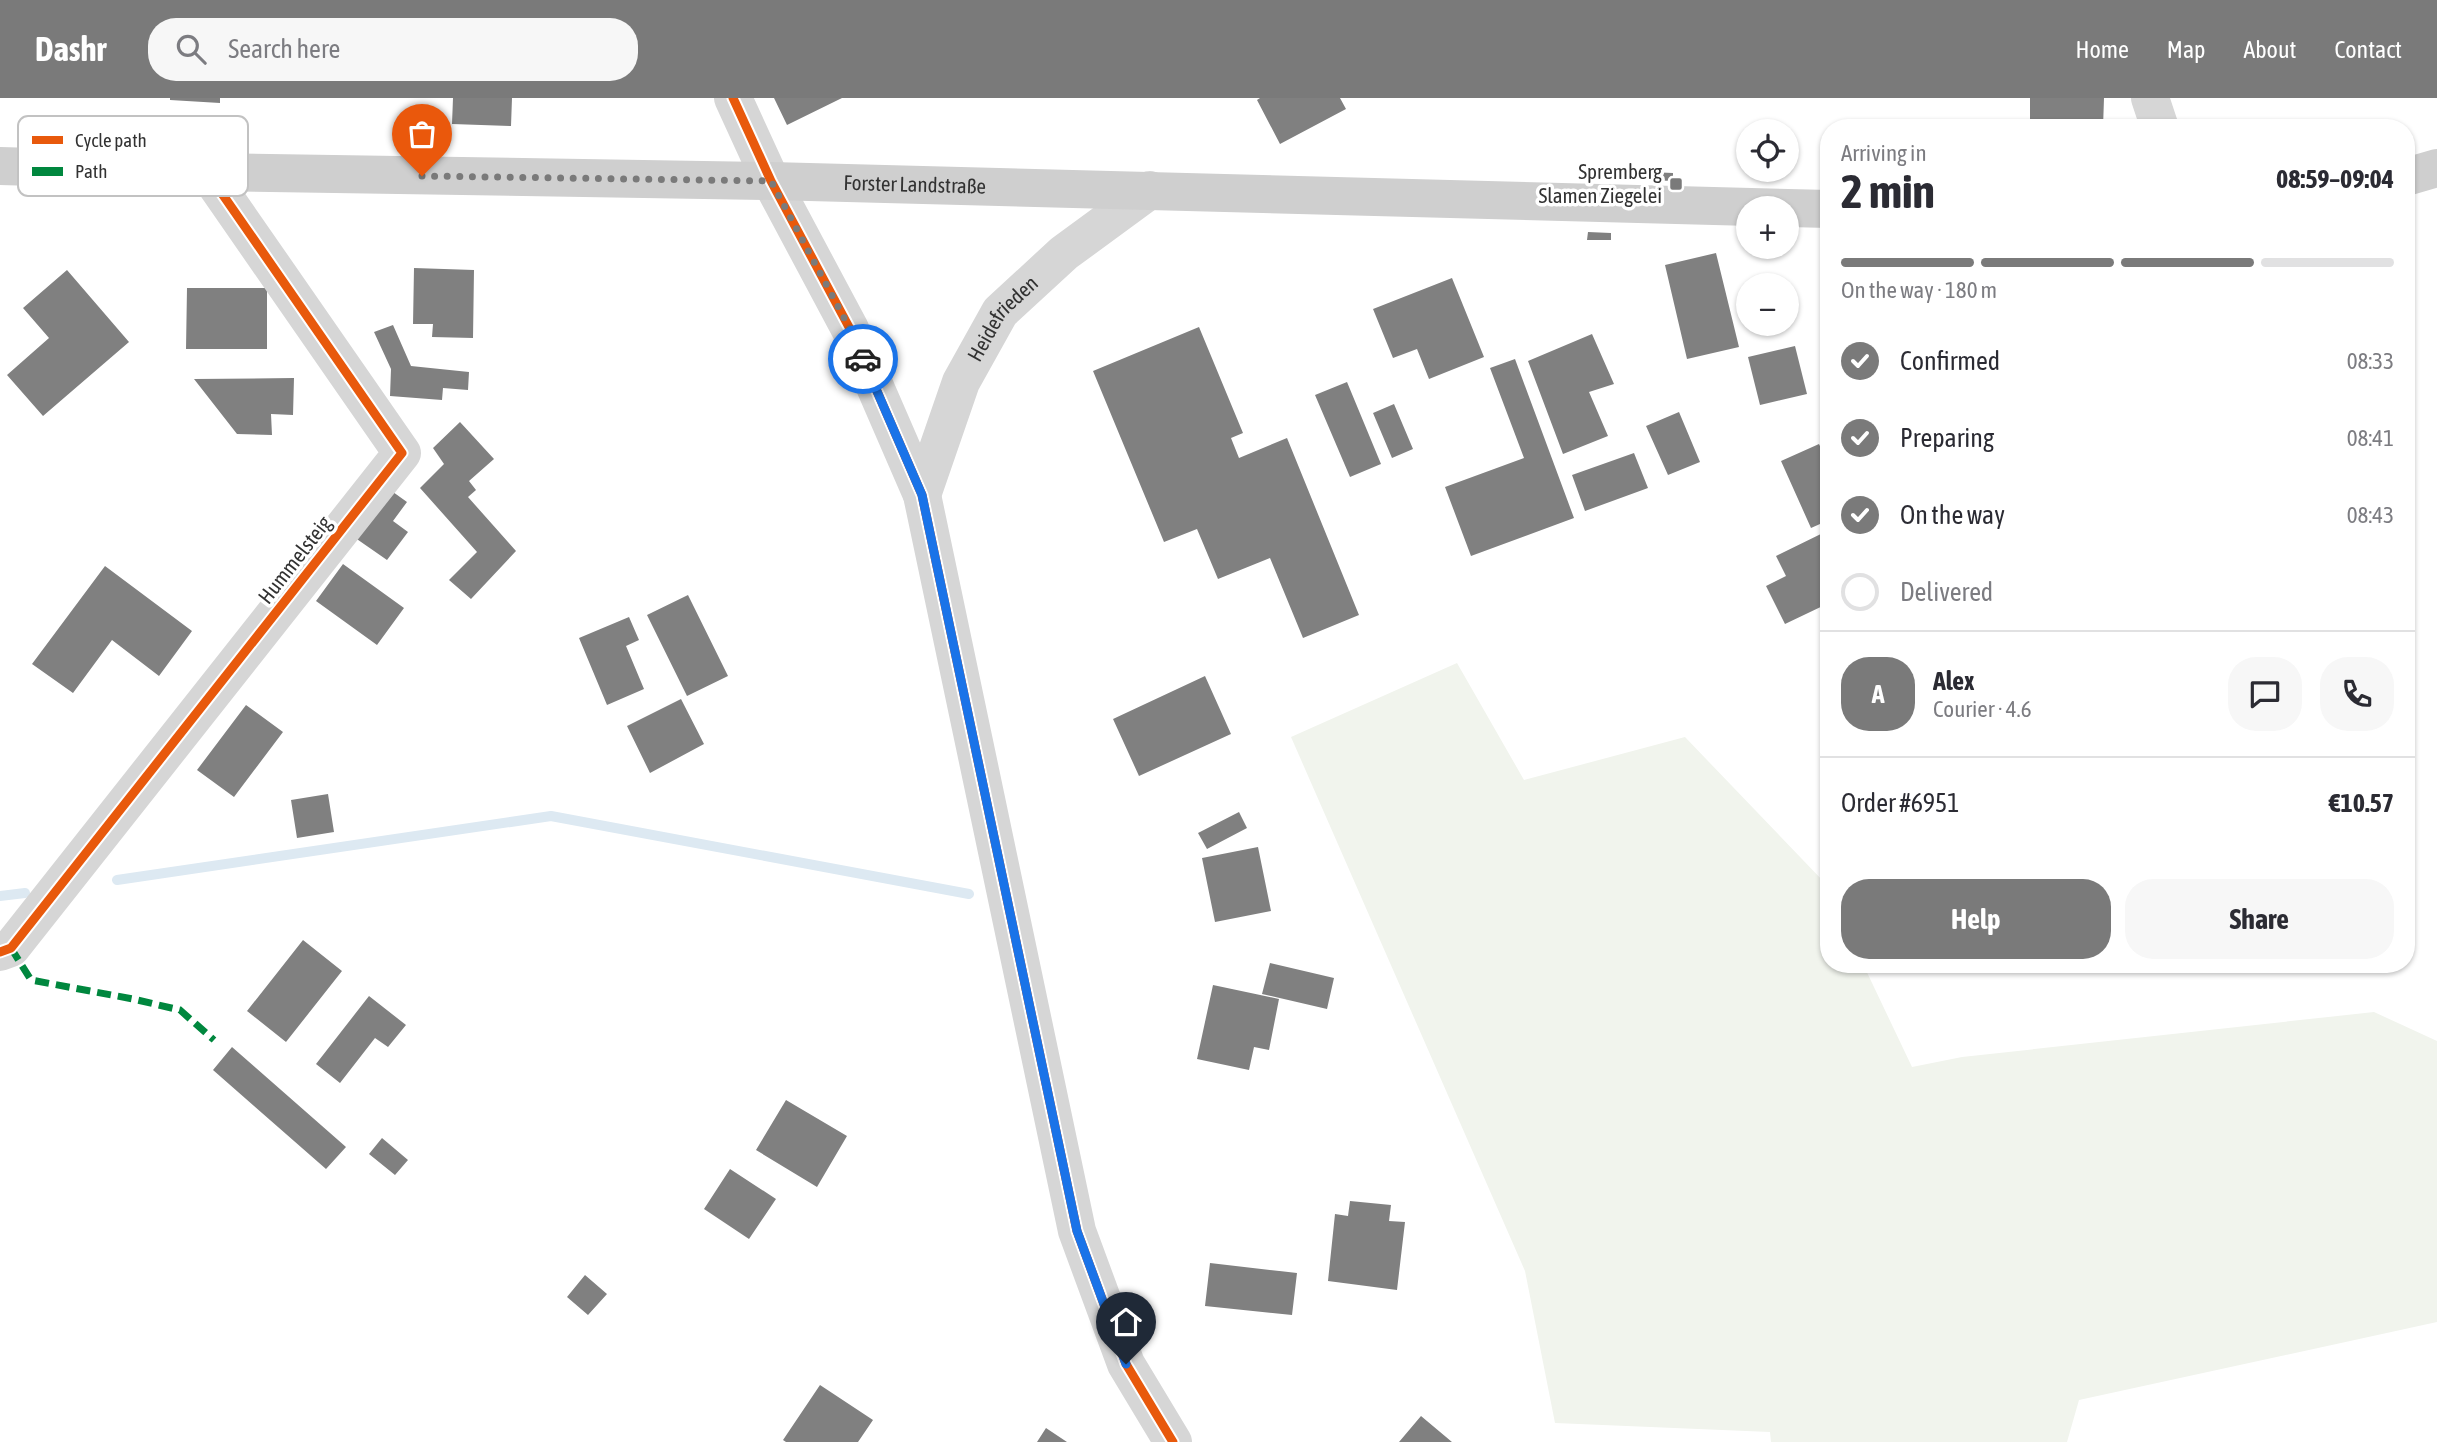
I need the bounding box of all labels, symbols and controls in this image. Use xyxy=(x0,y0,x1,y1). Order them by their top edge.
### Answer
search box xyxy=(148,18,638,81)
text: Dashr xyxy=(35,30,106,68)
icon: search xyxy=(172,30,210,68)
text: Search here xyxy=(228,34,340,64)
text: Home xyxy=(2075,36,2129,63)
text: Map xyxy=(2167,36,2205,63)
text: About xyxy=(2243,36,2296,63)
text: Contact xyxy=(2334,36,2402,63)
pin xyxy=(392,104,452,176)
icon: bag xyxy=(403,115,441,153)
legend xyxy=(18,116,248,196)
map controls xyxy=(1736,119,1799,336)
button: locate xyxy=(1736,119,1799,182)
text: Cycle path xyxy=(75,129,147,151)
text: Arriving in xyxy=(1841,140,1927,166)
place label: Spremberg Slamen Ziegelei xyxy=(1538,159,1662,207)
text: Path xyxy=(75,160,107,182)
text: 08:59–09:04 xyxy=(2276,164,2394,194)
text: 2 min xyxy=(1841,165,1935,218)
street label: Forster Landstraße xyxy=(843,170,986,198)
marker: Spremberg Slamen Ziegelei xyxy=(1668,176,1684,192)
button: + xyxy=(1736,196,1799,259)
street label: Heidefrieden xyxy=(962,270,1042,365)
button: − xyxy=(1736,273,1799,336)
text: On the way · 180 m xyxy=(1841,277,1997,303)
courier xyxy=(828,324,898,394)
icon: car xyxy=(844,340,882,378)
icon: check xyxy=(1841,342,1879,380)
text: Confirmed xyxy=(1900,346,2000,376)
text: 08:33 xyxy=(2347,348,2394,374)
icon: check xyxy=(1841,419,1879,457)
text: Preparing xyxy=(1900,423,1994,453)
text: 08:41 xyxy=(2347,425,2394,451)
icon: check xyxy=(1841,496,1879,534)
text: On the way xyxy=(1900,500,2005,530)
text: 08:43 xyxy=(2347,502,2394,528)
street label: Hummelsteig xyxy=(253,511,336,608)
text: Delivered xyxy=(1900,577,1993,607)
button: chat xyxy=(2228,657,2302,731)
button: phone xyxy=(2320,657,2394,731)
text: Alex xyxy=(1933,666,1974,696)
text: A xyxy=(1872,679,1884,709)
text: Courier · 4.6 xyxy=(1933,696,2032,722)
text: Order #6951 xyxy=(1841,788,1960,818)
text: €10.57 xyxy=(2329,788,2394,818)
button: Help xyxy=(1841,879,2111,959)
button: Share xyxy=(2125,879,2394,959)
pin xyxy=(1096,1292,1156,1364)
icon: home xyxy=(1107,1303,1145,1341)

